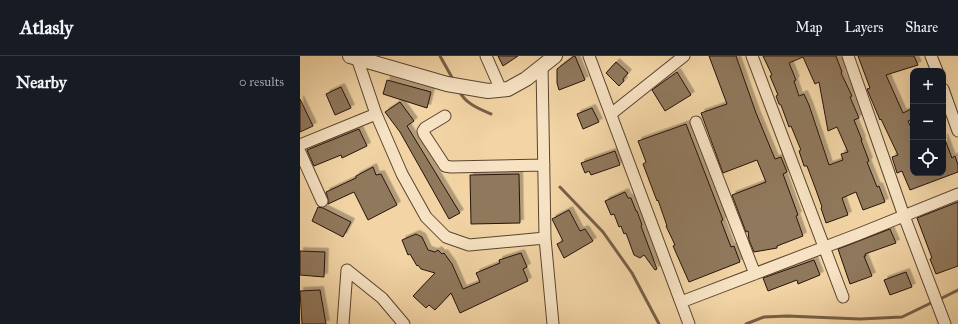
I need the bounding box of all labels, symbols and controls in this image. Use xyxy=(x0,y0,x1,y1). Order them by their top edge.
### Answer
text: Atlasly xyxy=(20,16,73,39)
text: Map xyxy=(795,19,823,36)
text: Layers xyxy=(845,19,883,36)
text: Share xyxy=(905,19,938,36)
map controls xyxy=(910,68,946,176)
button: + xyxy=(910,68,946,104)
text: Nearby xyxy=(16,72,67,93)
text: 0 results xyxy=(239,74,284,90)
button: − xyxy=(910,104,946,140)
button: locate xyxy=(910,140,946,176)

